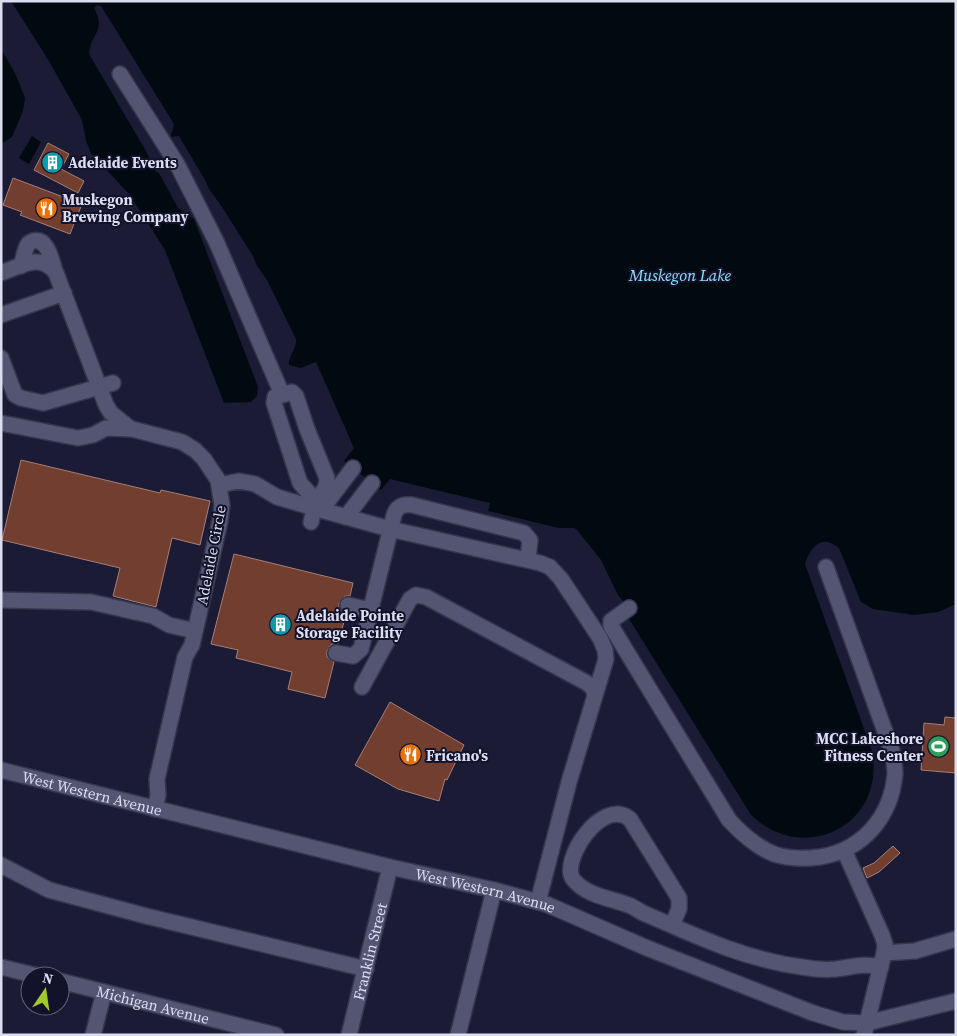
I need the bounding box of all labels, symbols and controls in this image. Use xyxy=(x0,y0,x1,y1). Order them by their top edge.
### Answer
building icon: Adelaide Events xyxy=(40,150,64,174)
place label: Adelaide Events xyxy=(68,152,177,173)
place label: Muskegon Brewing Company xyxy=(62,189,188,227)
restaurant icon: Muskegon Brewing Company xyxy=(34,196,58,220)
water label: Muskegon Lake xyxy=(628,264,732,286)
street label: Adelaide Circle xyxy=(191,503,231,607)
place label: Adelaide Pointe Storage Facility xyxy=(296,605,404,643)
building icon: Adelaide Pointe Storage Facility xyxy=(268,612,292,636)
place label: MCC Lakeshore Fitness Center xyxy=(816,728,923,766)
sports icon: MCC Lakeshore Fitness Center xyxy=(927,735,951,759)
restaurant icon: Fricano's xyxy=(398,743,422,767)
place label: Fricano's xyxy=(426,745,488,766)
street label: West Western Avenue xyxy=(20,765,165,820)
street label: West Western Avenue xyxy=(413,862,559,918)
street label: Franklin Street xyxy=(347,900,391,1002)
north arrow xyxy=(20,966,70,1016)
text: N xyxy=(41,967,55,989)
street label: Michigan Avenue xyxy=(95,980,212,1029)

